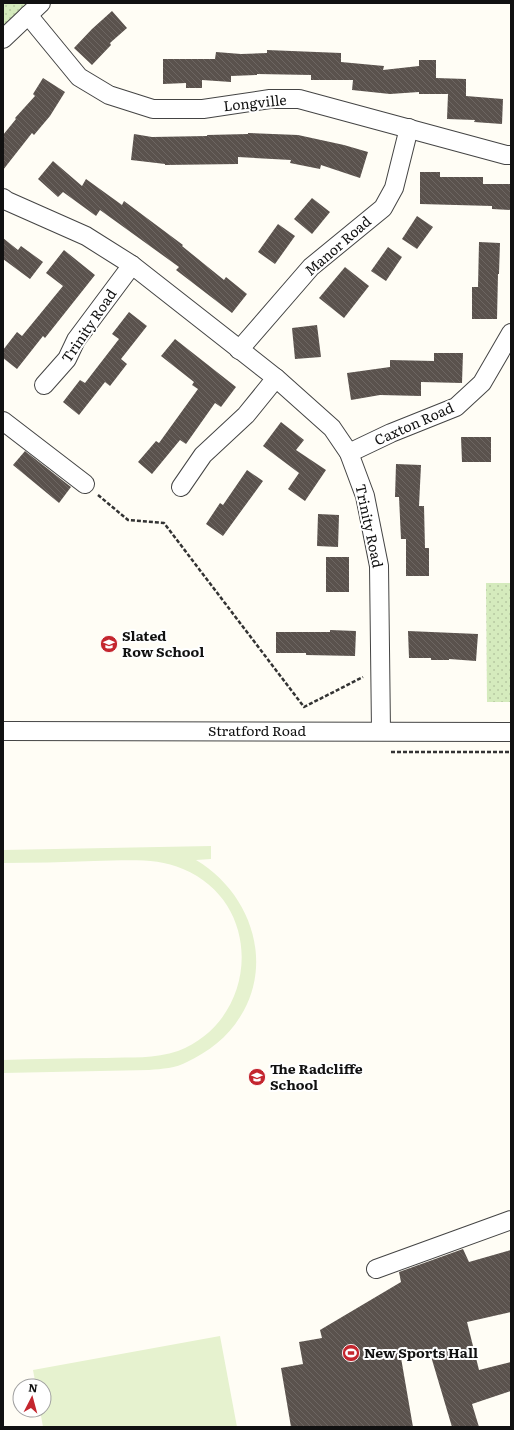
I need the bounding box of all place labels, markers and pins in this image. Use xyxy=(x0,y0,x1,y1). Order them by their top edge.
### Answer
place label: Slated Row School xyxy=(122,625,204,661)
school or university icon: Slated Row School xyxy=(99,634,119,654)
place label: The Radcliffe School xyxy=(270,1058,363,1094)
school or university icon: The Radcliffe School xyxy=(247,1067,267,1087)
place label: New Sports Hall xyxy=(364,1342,478,1362)
sports icon: New Sports Hall xyxy=(341,1343,361,1363)

